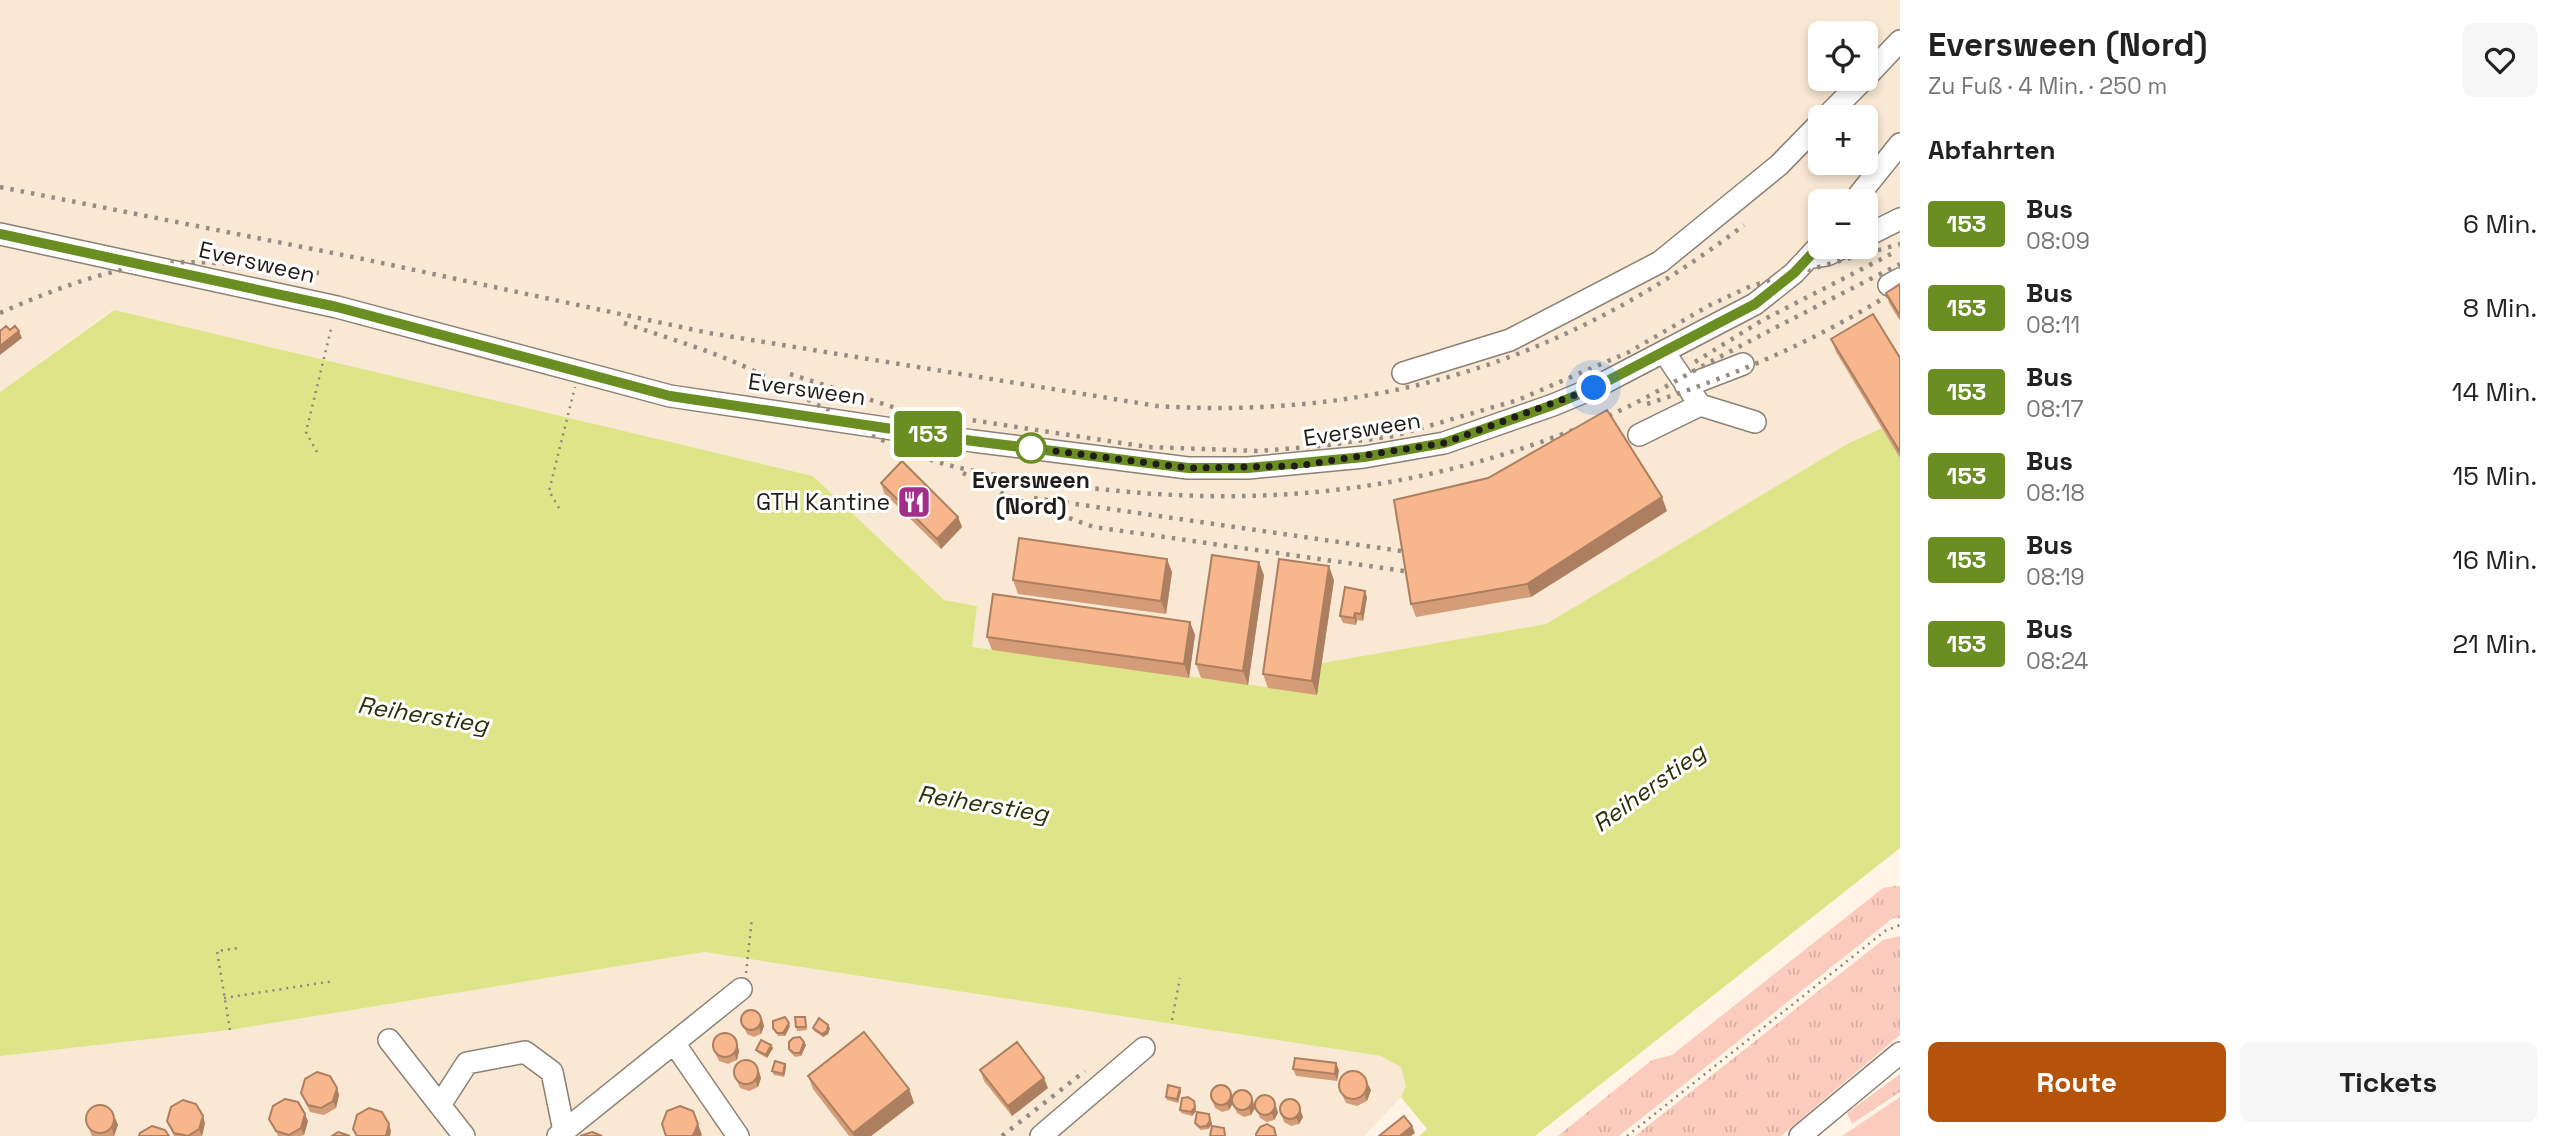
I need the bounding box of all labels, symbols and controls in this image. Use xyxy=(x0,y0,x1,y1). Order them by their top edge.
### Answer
map controls xyxy=(1808,21,1878,259)
button: locate xyxy=(1808,21,1878,91)
button: heart xyxy=(2463,23,2537,97)
text: Eversween (Nord) xyxy=(1928,24,2207,66)
text: Zu Fuß · 4 Min. · 250 m xyxy=(1928,71,2167,101)
button: + xyxy=(1808,105,1878,175)
text: Abfahrten xyxy=(1928,133,2056,167)
button: − xyxy=(1808,189,1878,259)
text: Bus xyxy=(2026,192,2073,226)
text: 6 Min. xyxy=(2463,207,2537,241)
text: 153 xyxy=(1947,208,1986,239)
text: 08:09 xyxy=(2026,226,2090,256)
street label: Eversween xyxy=(196,234,318,290)
text: Bus xyxy=(2026,276,2073,310)
text: 8 Min. xyxy=(2463,291,2537,325)
text: 153 xyxy=(1947,292,1986,323)
text: 08:11 xyxy=(2026,310,2080,340)
text: Bus xyxy=(2026,360,2073,394)
street label: Eversween xyxy=(746,366,868,412)
your location xyxy=(1576,370,1611,405)
text: 14 Min. xyxy=(2452,375,2537,409)
text: 153 xyxy=(1947,376,1986,407)
text: 08:17 xyxy=(2026,394,2083,424)
street label: Eversween xyxy=(1301,405,1423,453)
line badge: 153 xyxy=(888,411,968,457)
text: 153 xyxy=(908,418,948,449)
marker: Eversween (Nord) xyxy=(1016,433,1046,463)
text: Bus xyxy=(2026,444,2073,478)
text: 15 Min. xyxy=(2452,459,2537,493)
text: 153 xyxy=(1947,460,1986,491)
place label: Eversween (Nord) xyxy=(972,465,1090,521)
text: 08:18 xyxy=(2026,478,2085,508)
restaurant icon: GTH Kantine xyxy=(895,483,933,521)
place label: GTH Kantine xyxy=(756,487,890,517)
text: Bus xyxy=(2026,528,2073,562)
text: 16 Min. xyxy=(2452,543,2537,577)
text: 153 xyxy=(1947,544,1986,575)
text: 08:19 xyxy=(2026,562,2085,592)
text: Bus xyxy=(2026,612,2073,646)
text: 21 Min. xyxy=(2452,627,2537,661)
text: 153 xyxy=(1947,628,1986,659)
text: 08:24 xyxy=(2026,646,2088,676)
water label: Reiherstieg xyxy=(356,689,492,740)
water label: Reiherstieg xyxy=(1586,735,1712,839)
water label: Reiherstieg xyxy=(916,778,1052,829)
button: Route xyxy=(1928,1042,2226,1122)
button: Tickets xyxy=(2240,1042,2537,1122)

